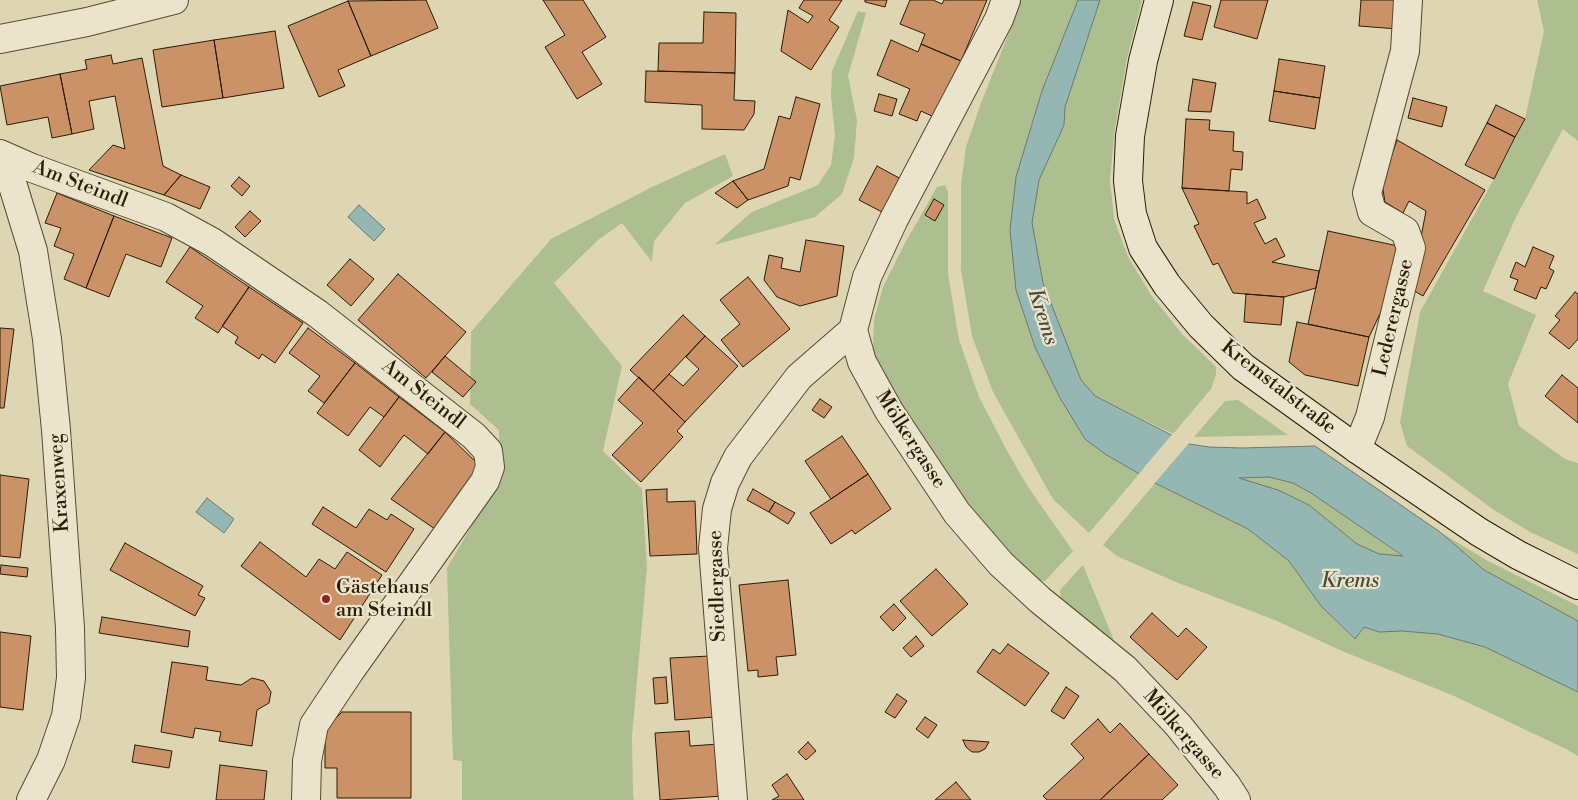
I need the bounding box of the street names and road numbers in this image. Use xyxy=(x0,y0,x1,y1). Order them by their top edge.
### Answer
street label: Am Steindl xyxy=(29,156,131,214)
street label: Lederergasse xyxy=(1369,257,1419,379)
street label: Kremstalstraße xyxy=(1216,336,1340,440)
street label: Am Steindl xyxy=(376,355,470,435)
street label: Mölkergasse xyxy=(869,387,951,493)
street label: Kraxenweg xyxy=(45,433,75,533)
street label: Siedlergasse xyxy=(704,530,732,642)
street label: Mölkergasse xyxy=(1137,685,1229,785)

